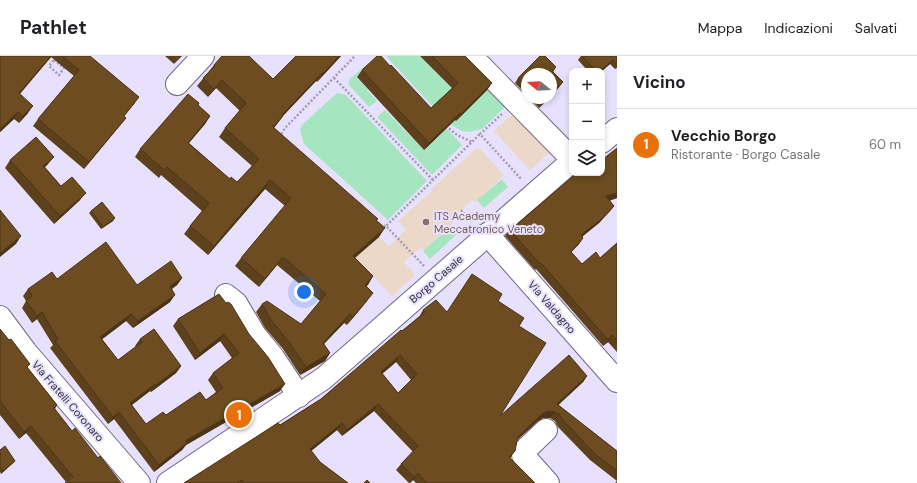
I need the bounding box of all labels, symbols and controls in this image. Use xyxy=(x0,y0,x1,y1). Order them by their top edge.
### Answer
text: Pathlet xyxy=(20,15,87,40)
text: Mappa xyxy=(698,19,742,37)
text: Indicazioni xyxy=(764,19,833,37)
text: Salvati xyxy=(855,19,897,37)
north arrow xyxy=(521,68,557,104)
map controls xyxy=(569,68,605,176)
button: + xyxy=(569,68,605,104)
text: Vicino xyxy=(633,71,686,93)
button: − xyxy=(569,104,605,140)
text: Vecchio Borgo xyxy=(671,126,776,146)
text: 1 xyxy=(644,136,648,153)
text: 60 m xyxy=(869,136,901,153)
button: layers xyxy=(569,140,605,176)
text: Ristorante · Borgo Casale xyxy=(671,146,820,163)
place label: ITS Academy Meccatronico Veneto xyxy=(434,209,543,236)
marker: ITS Academy Meccatronico Veneto xyxy=(421,217,431,227)
street label: Borgo Casale xyxy=(406,252,466,306)
street label: Via Valdagno xyxy=(525,278,579,336)
your location xyxy=(294,282,314,302)
street label: Via Fratelli Coronaro xyxy=(29,358,107,444)
pin: 1 xyxy=(226,400,252,430)

